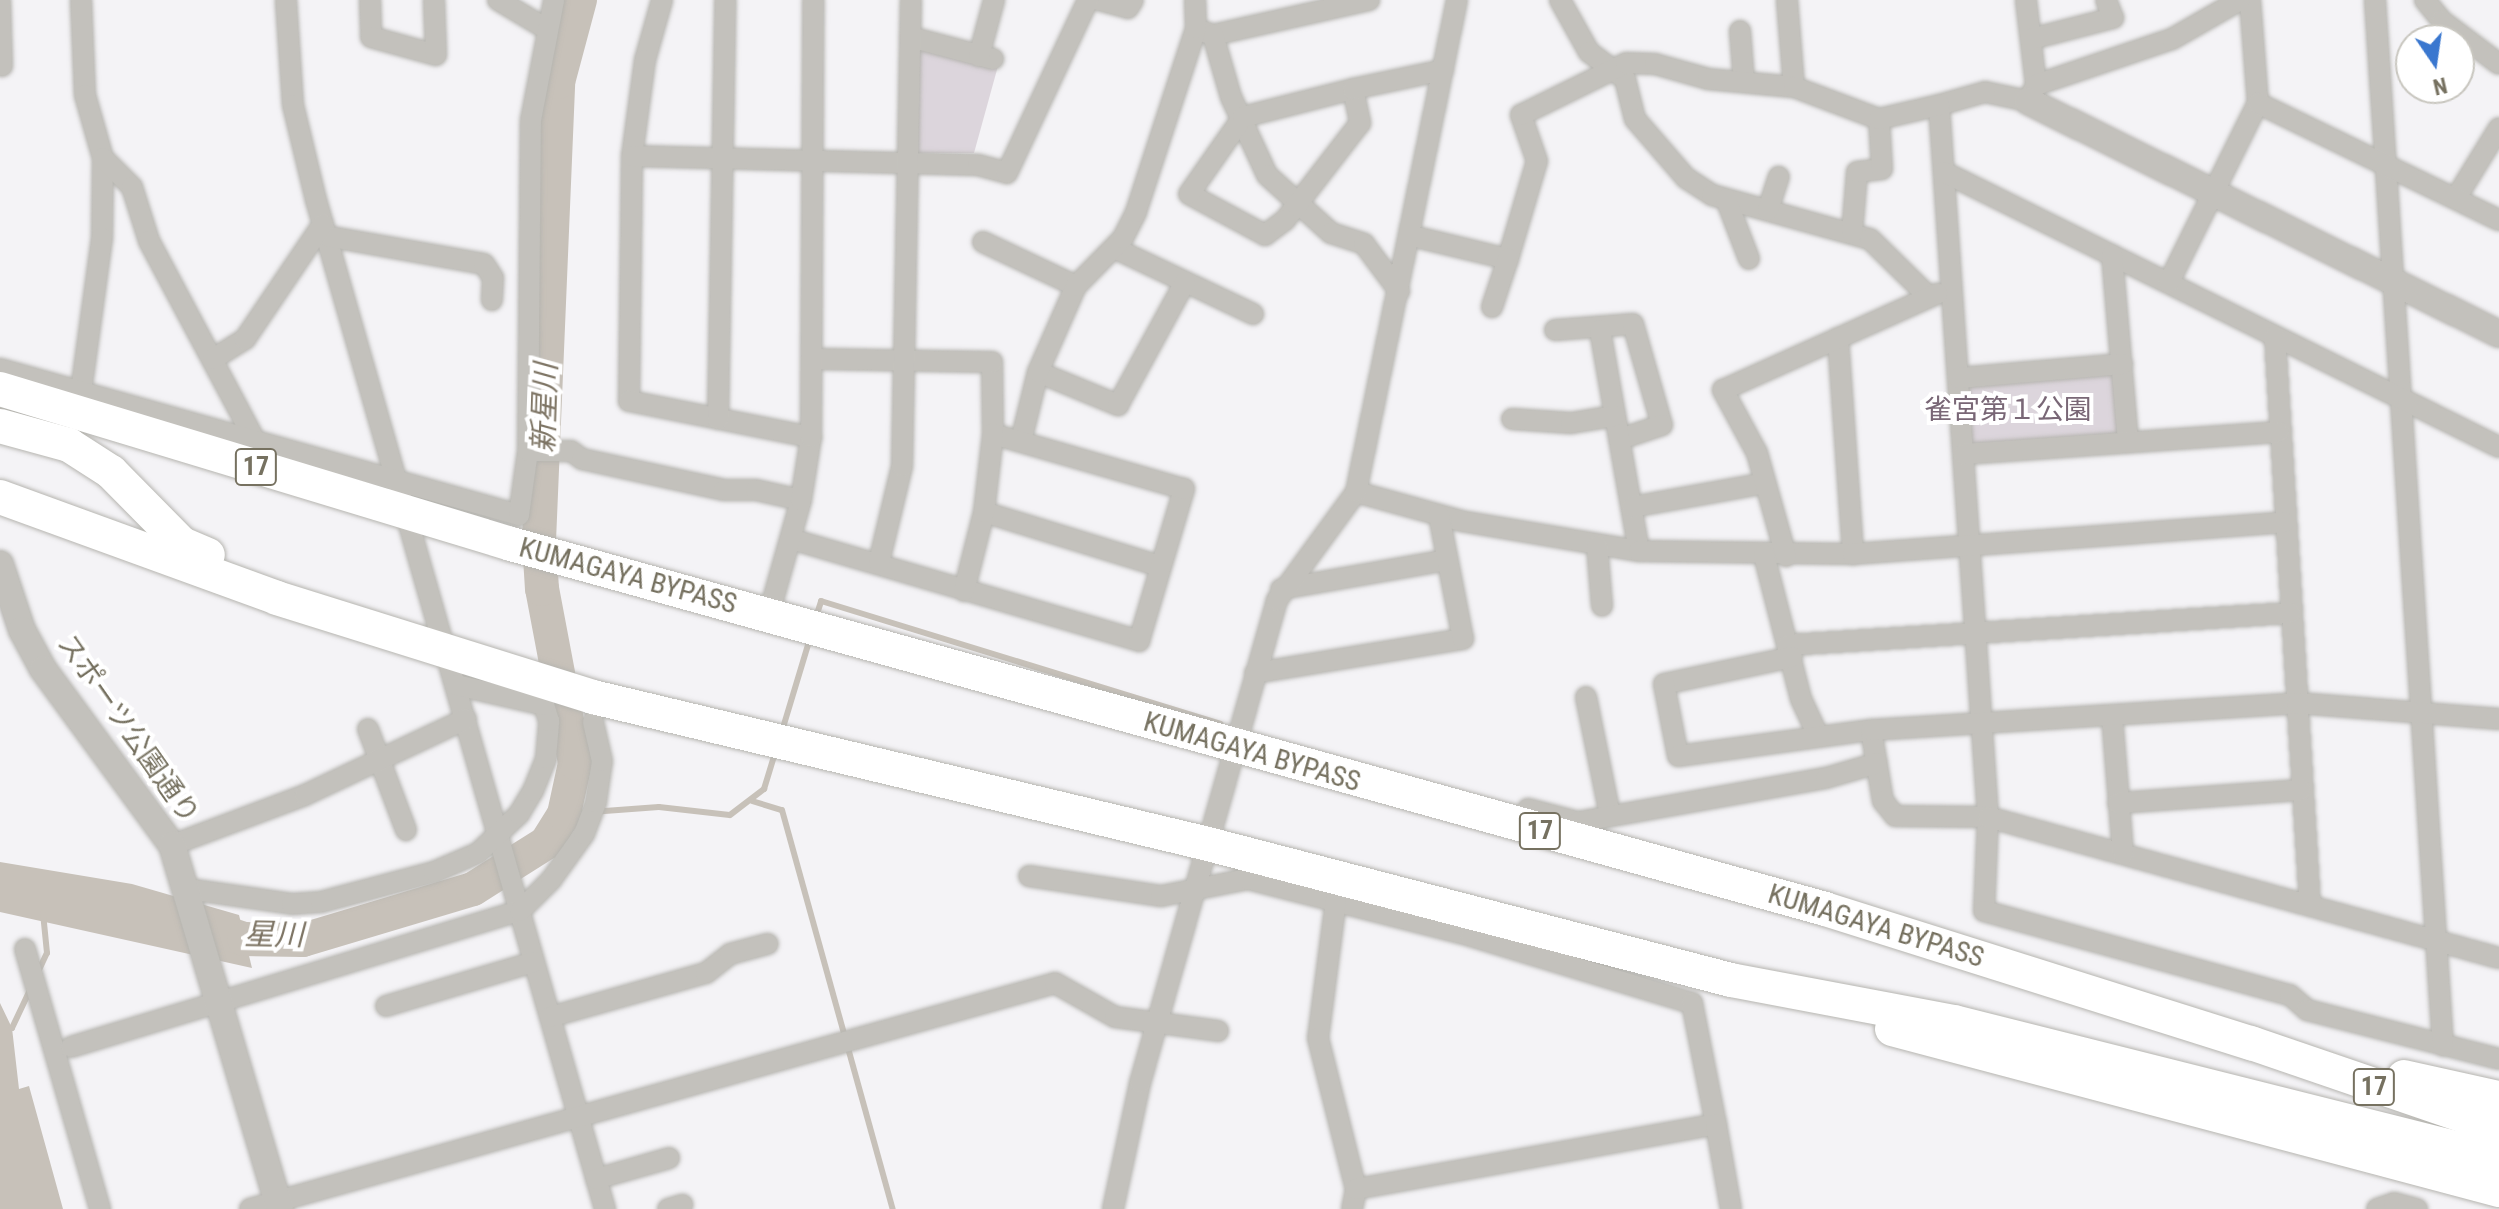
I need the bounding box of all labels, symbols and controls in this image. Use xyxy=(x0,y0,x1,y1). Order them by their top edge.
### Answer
north arrow xyxy=(2395,24,2475,104)
text: N xyxy=(2431,72,2449,100)
water label: 新星川 xyxy=(525,362,565,454)
park label: 雀宮第１公園 xyxy=(1924,393,2092,427)
road number: 17 xyxy=(234,445,278,489)
street label: KUMAGAYA BYPASS xyxy=(516,531,740,621)
street label: スポーツ公園通り xyxy=(50,628,206,830)
street label: KUMAGAYA BYPASS xyxy=(1140,705,1364,799)
road number: 17 xyxy=(1518,809,1562,853)
street label: KUMAGAYA BYPASS xyxy=(1764,877,1988,975)
water label: 星川 xyxy=(244,916,304,954)
road number: 17 xyxy=(2352,1065,2396,1109)

